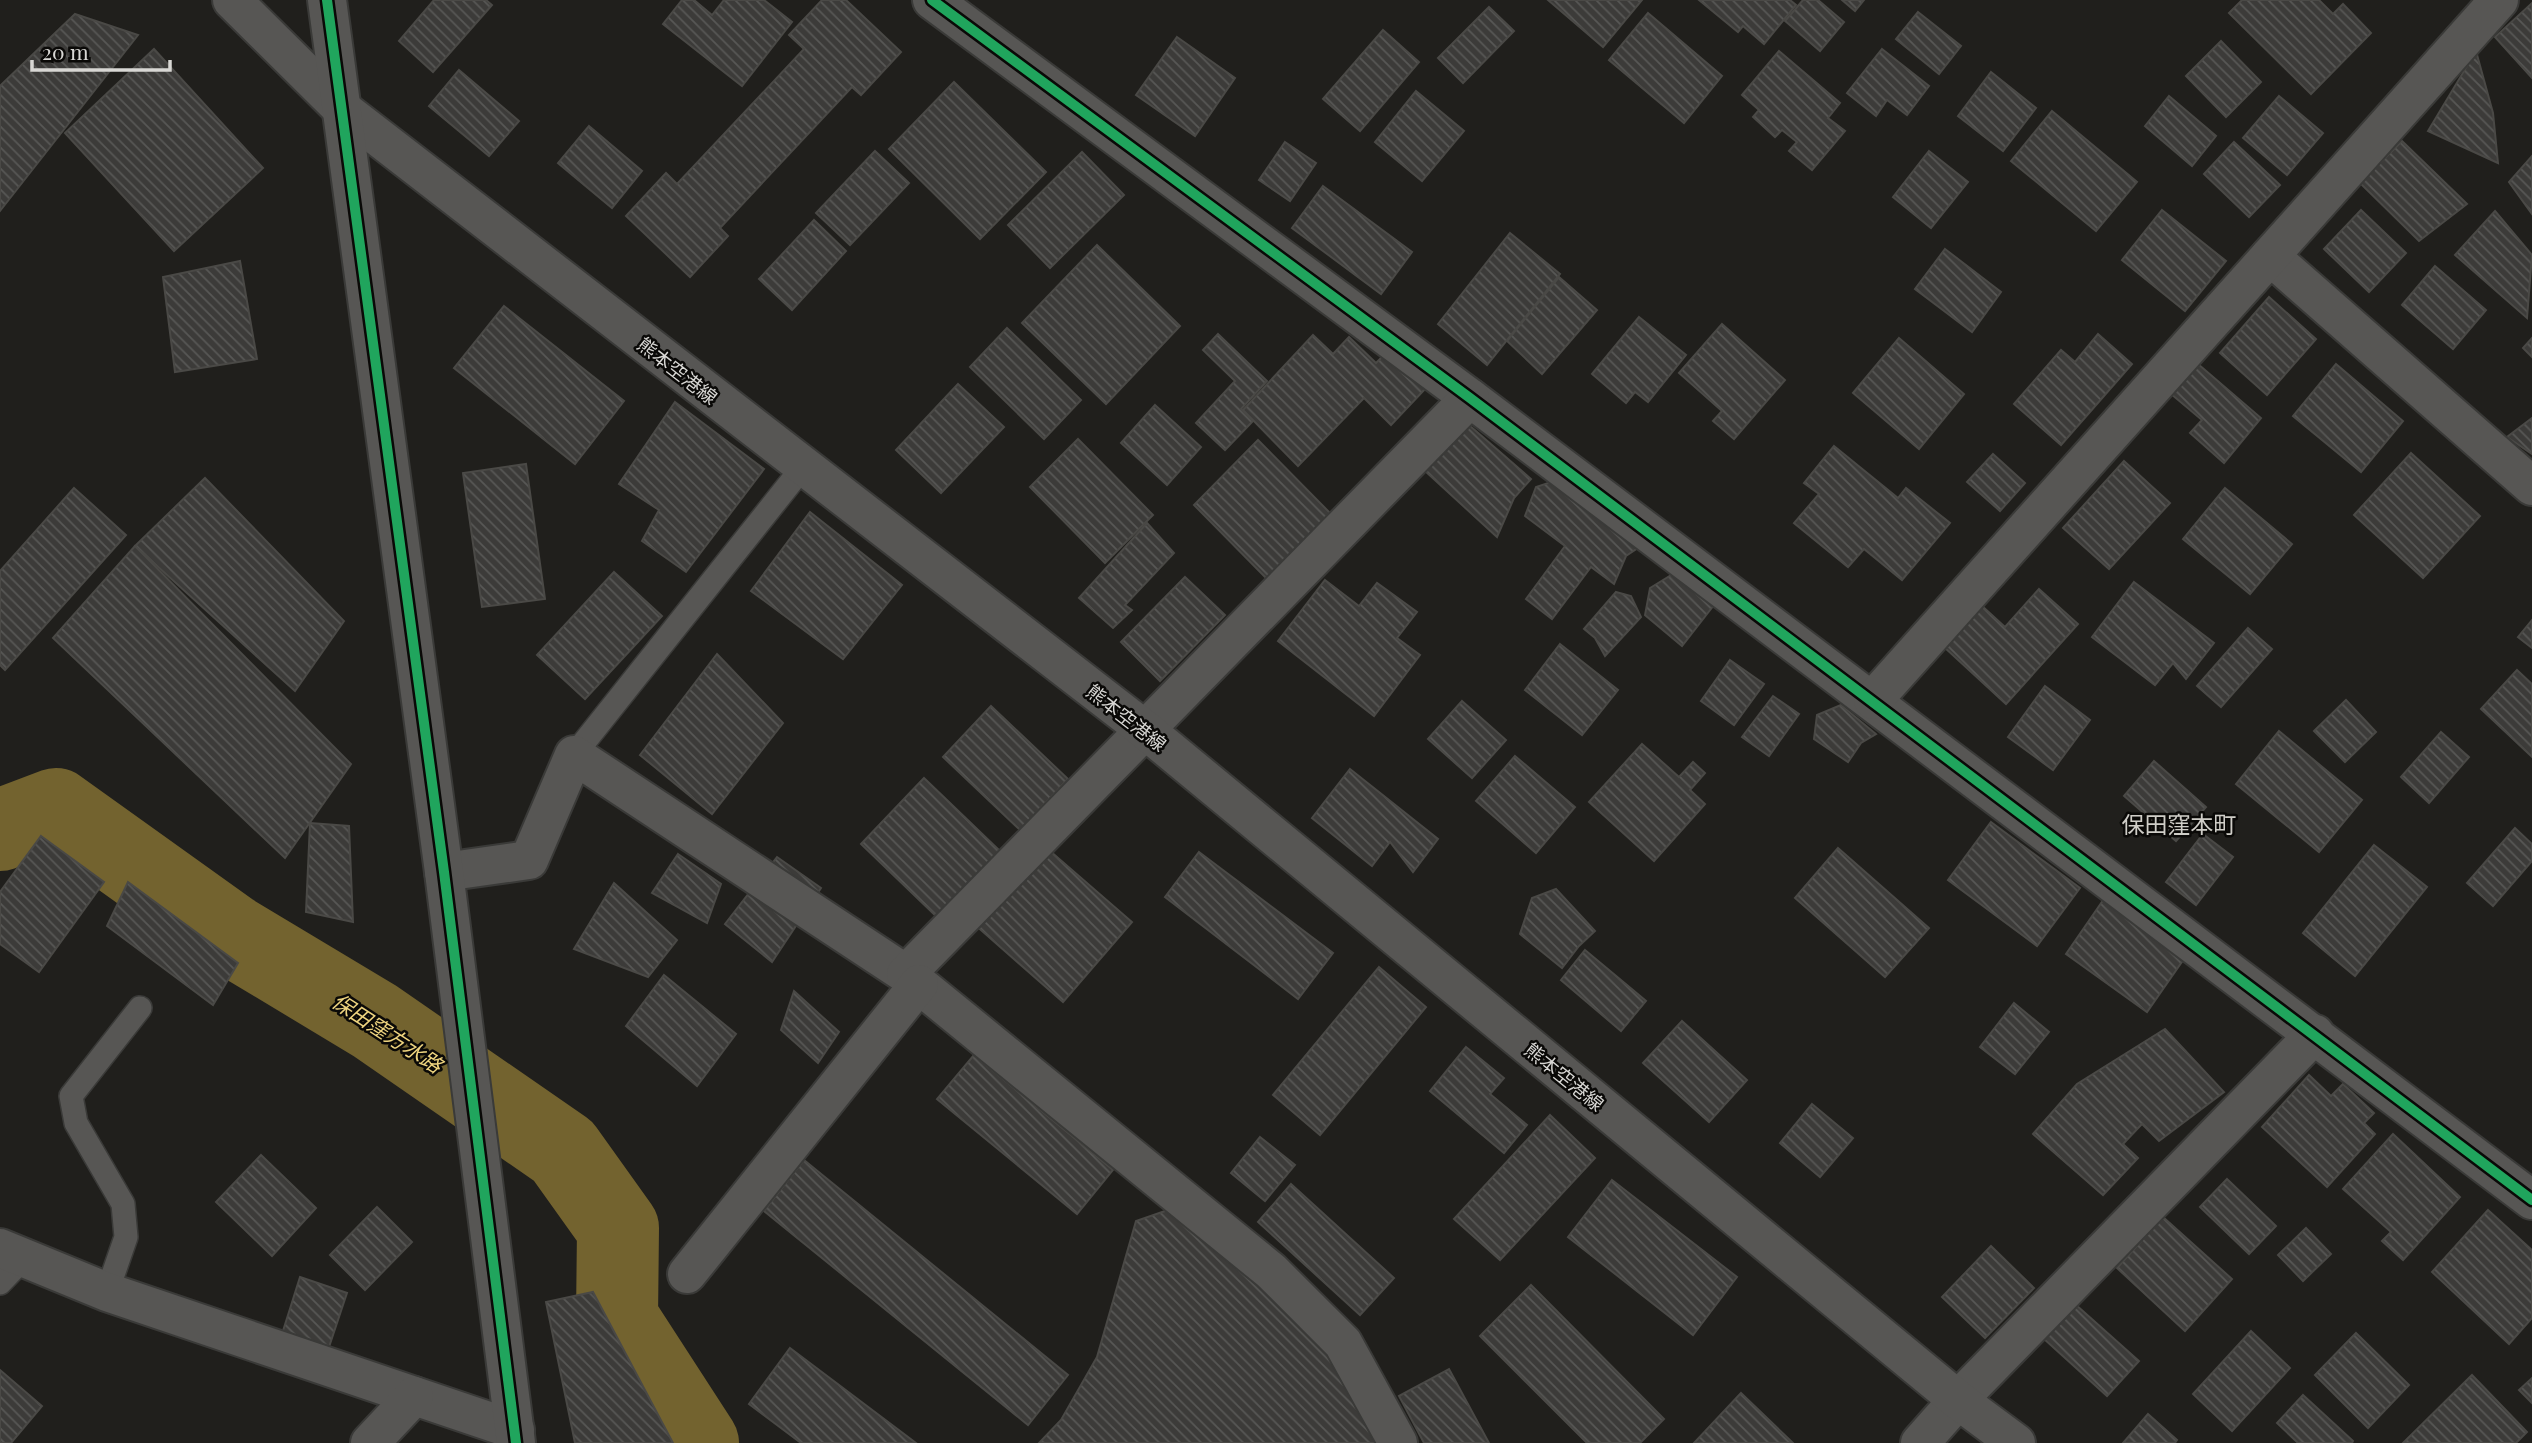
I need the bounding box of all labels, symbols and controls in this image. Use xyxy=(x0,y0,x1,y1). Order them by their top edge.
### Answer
scale bar xyxy=(32,28,170,72)
text: 20 m xyxy=(42,37,89,65)
street label: 熊本空港線 xyxy=(633,331,723,409)
street label: 熊本空港線 xyxy=(1082,678,1172,756)
district label: 保田窪本町 xyxy=(2122,808,2237,839)
water label: 保田窪方水路 xyxy=(328,986,450,1079)
street label: 熊本空港線 xyxy=(1520,1036,1610,1116)

